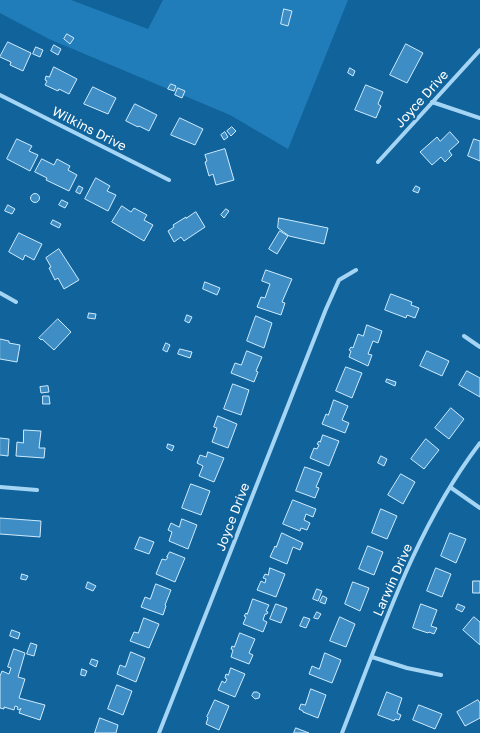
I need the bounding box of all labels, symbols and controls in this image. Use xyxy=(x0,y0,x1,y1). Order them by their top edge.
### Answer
street label: Joyce Drive xyxy=(392,67,452,131)
street label: Wilkins Drive xyxy=(49,104,129,154)
street label: Joyce Drive xyxy=(213,481,253,553)
street label: Larwin Drive xyxy=(370,541,416,619)

